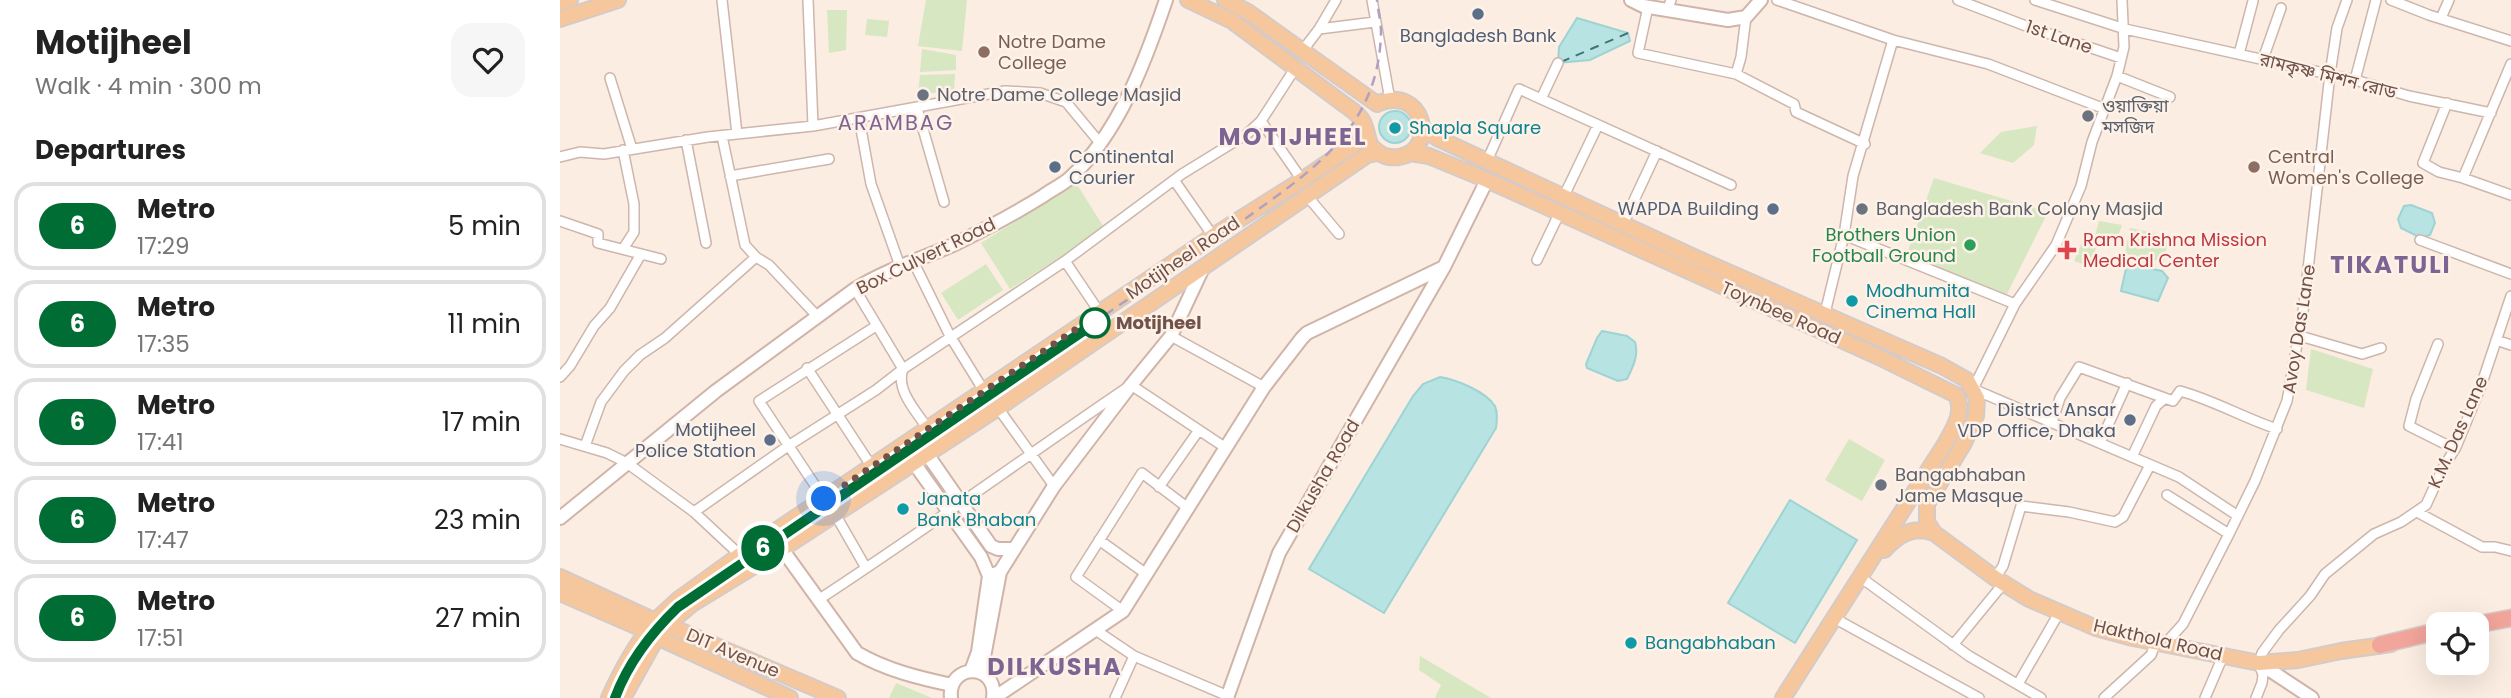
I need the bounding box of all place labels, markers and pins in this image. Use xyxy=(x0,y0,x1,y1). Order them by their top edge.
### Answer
marker: Bangladesh Bank xyxy=(1470,6,1486,22)
place label: Bangladesh Bank xyxy=(1400,23,1557,48)
place label: Notre Dame College xyxy=(998,29,1106,75)
marker: Notre Dame College xyxy=(976,44,992,60)
place label: Notre Dame College Masjid xyxy=(937,82,1182,107)
marker: Notre Dame College Masjid xyxy=(915,87,931,103)
place label: ওয়াক্তিয়া মসজিদ xyxy=(2101,93,2169,139)
marker: ওয়াক্তিয়া মসজিদ xyxy=(2080,108,2096,124)
place label: Shapla Square xyxy=(1409,115,1541,140)
marker: Shapla Square xyxy=(1387,120,1403,136)
place label: Continental Courier xyxy=(1069,144,1174,190)
place label: Central Women's College xyxy=(2268,144,2424,190)
marker: Continental Courier xyxy=(1047,159,1063,175)
marker: Central Women's College xyxy=(2246,159,2262,175)
place label: WAPDA Building xyxy=(1618,196,1759,221)
place label: Bangladesh Bank Colony Masjid xyxy=(1876,196,2163,221)
marker: WAPDA Building xyxy=(1765,201,1781,217)
marker: Bangladesh Bank Colony Masjid xyxy=(1854,201,1870,217)
place label: Brothers Union Football Ground xyxy=(1812,222,1956,268)
place label: Ram Krishna Mission Medical Center xyxy=(2083,227,2267,273)
marker: Brothers Union Football Ground xyxy=(1962,237,1978,253)
marker: Ram Krishna Mission Medical Center xyxy=(2057,240,2077,260)
place label: Modhumita Cinema Hall xyxy=(1866,278,1976,324)
marker: Modhumita Cinema Hall xyxy=(1844,293,1860,309)
marker: Motijheel xyxy=(1080,308,1110,338)
place label: Motijheel xyxy=(1116,310,1202,335)
place label: District Ansar VDP Office, Dhaka xyxy=(1957,397,2116,443)
marker: District Ansar VDP Office, Dhaka xyxy=(2122,412,2138,428)
place label: Motijheel Police Station xyxy=(635,417,756,463)
marker: Motijheel Police Station xyxy=(762,432,778,448)
place label: Bangabhaban Jame Masque xyxy=(1895,462,2026,508)
marker: Bangabhaban Jame Masque xyxy=(1873,477,1889,493)
place label: Janata Bank Bhaban xyxy=(917,486,1036,532)
marker: Janata Bank Bhaban xyxy=(895,501,911,517)
place label: Bangabhaban xyxy=(1645,630,1776,655)
marker: Bangabhaban xyxy=(1623,635,1639,651)

